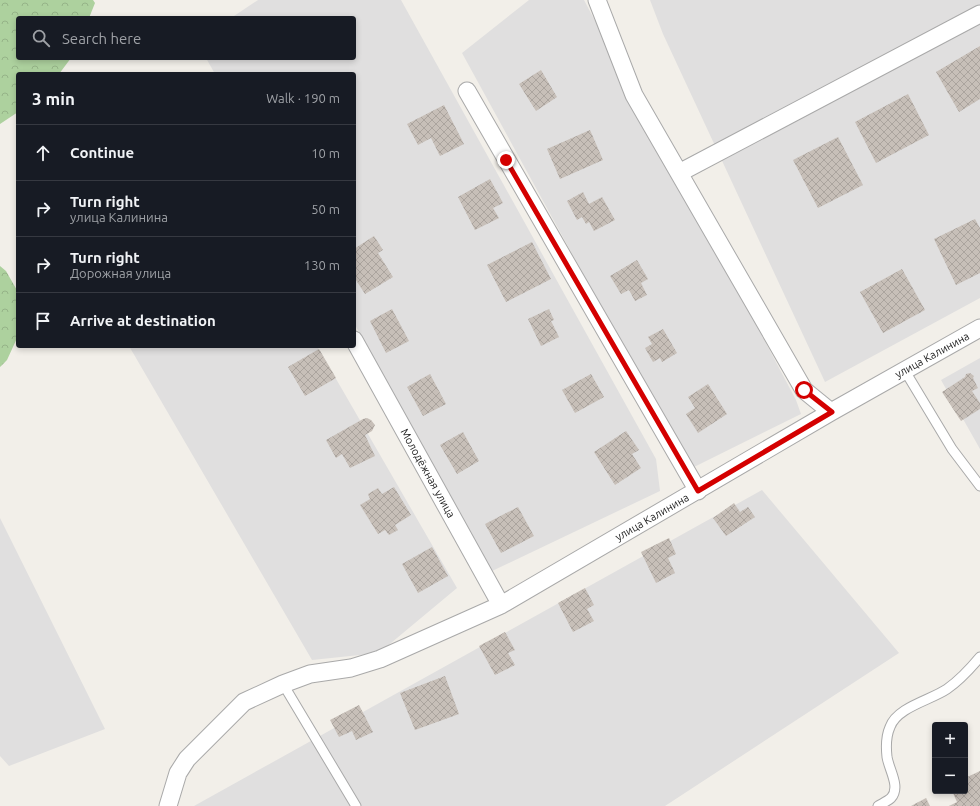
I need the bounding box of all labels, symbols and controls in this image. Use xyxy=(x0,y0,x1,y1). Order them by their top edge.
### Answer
search box xyxy=(16,16,356,60)
icon: search xyxy=(30,27,52,49)
text: Search here xyxy=(62,30,141,47)
text: 3 min xyxy=(32,89,75,108)
text: Walk · 190 m xyxy=(266,91,340,105)
icon: ahead xyxy=(32,142,54,164)
text: Continue xyxy=(70,144,134,161)
text: 10 m xyxy=(311,146,340,160)
route end xyxy=(497,151,515,169)
text: Turn right xyxy=(70,193,140,210)
icon: right xyxy=(32,198,54,220)
text: 50 m xyxy=(311,202,340,216)
text: улица Калинина xyxy=(70,210,168,224)
text: Turn right xyxy=(70,249,140,266)
icon: right xyxy=(32,254,54,276)
text: 130 m xyxy=(304,258,340,272)
text: Дорожная улица xyxy=(70,266,171,280)
icon: arrive xyxy=(32,310,54,332)
text: Arrive at destination xyxy=(70,312,216,329)
street label: улица Калинина xyxy=(893,330,971,380)
route start xyxy=(795,381,813,399)
street label: Молодёжная улица xyxy=(398,426,458,520)
street label: улица Калинина xyxy=(613,491,691,543)
map controls xyxy=(932,722,968,794)
button: + xyxy=(932,722,968,758)
button: − xyxy=(932,758,968,794)

